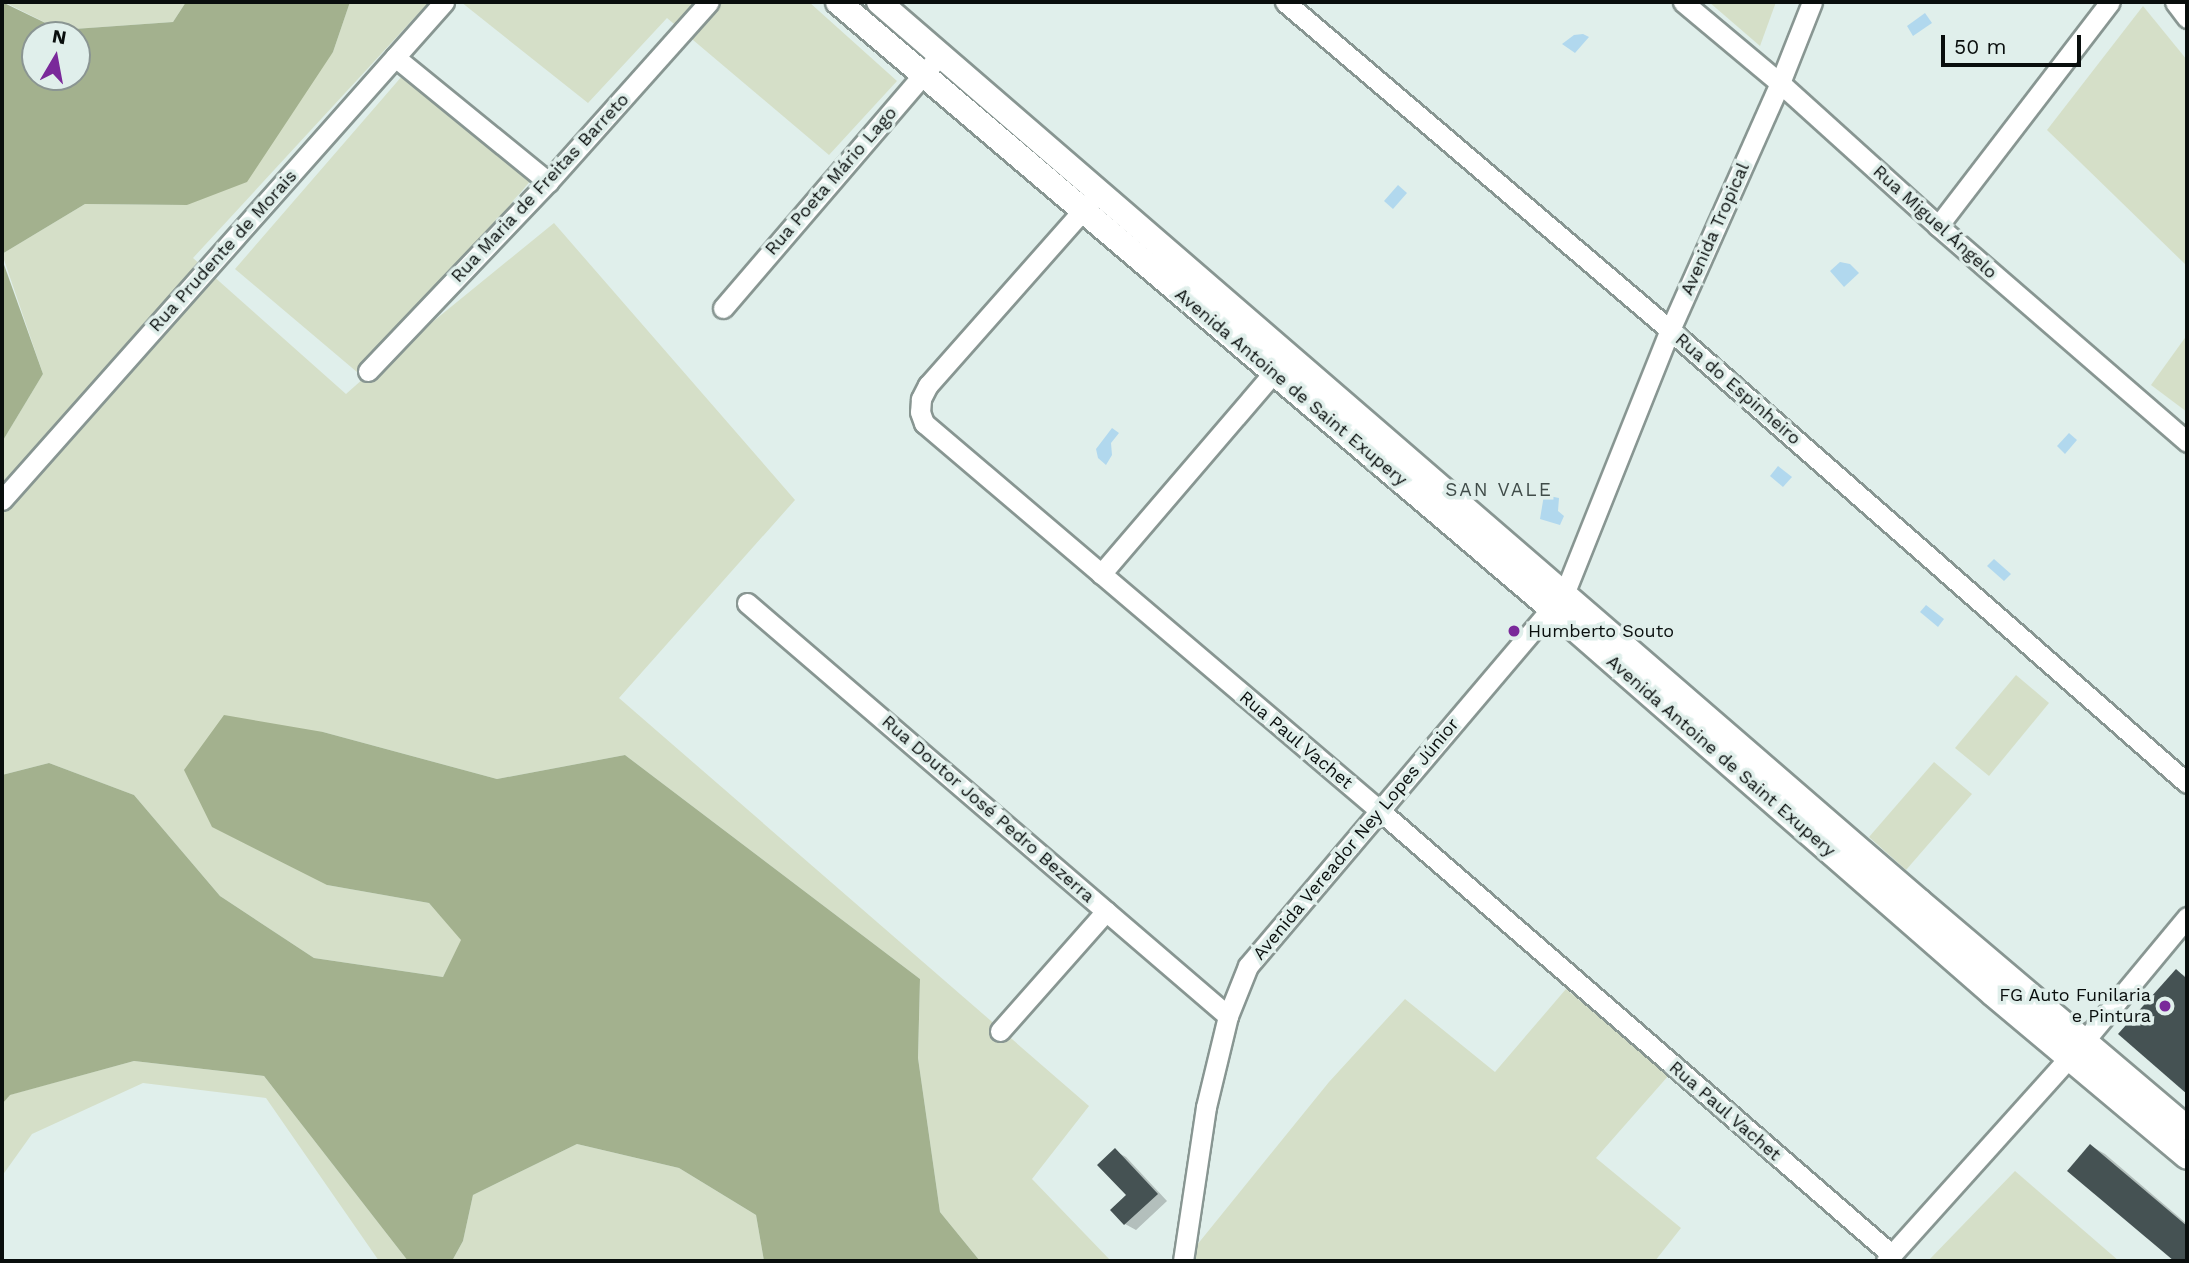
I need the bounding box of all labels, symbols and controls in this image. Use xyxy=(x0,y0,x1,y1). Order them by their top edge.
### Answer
north arrow xyxy=(21,21,91,91)
scale bar xyxy=(1944,21,2084,65)
text: N xyxy=(50,24,68,49)
text: 50 m xyxy=(1954,34,2006,59)
street label: Rua Maria de Freitas Barreto xyxy=(446,89,634,287)
street label: Rua Poeta Mário Lago xyxy=(760,102,902,260)
street label: Avenida Tropical xyxy=(1676,159,1754,299)
street label: Rua Miguel Ángelo xyxy=(1868,160,2002,284)
street label: Rua Prudente de Morais xyxy=(144,165,302,337)
street label: Avenida Antoine de Saint Exupery xyxy=(1170,283,1412,491)
street label: Rua do Espinheiro xyxy=(1671,328,1805,450)
district label: SAN VALE xyxy=(1446,479,1552,501)
place label: Humberto Souto xyxy=(1528,620,1674,642)
marker: Humberto Souto xyxy=(1506,623,1522,639)
street label: Avenida Antoine de Saint Exupery xyxy=(1602,650,1840,862)
street label: Rua Paul Vachet xyxy=(1234,686,1358,794)
street label: Rua Doutor José Pedro Bezerra xyxy=(877,710,1099,908)
street label: Avenida Vereador Ney Lopes Júnior xyxy=(1248,713,1464,965)
place label: FG Auto Funilaria e Pintura xyxy=(1998,985,2151,1028)
marker: FG Auto Funilaria e Pintura xyxy=(2157,998,2173,1014)
street label: Rua Paul Vachet xyxy=(1664,1056,1786,1166)

